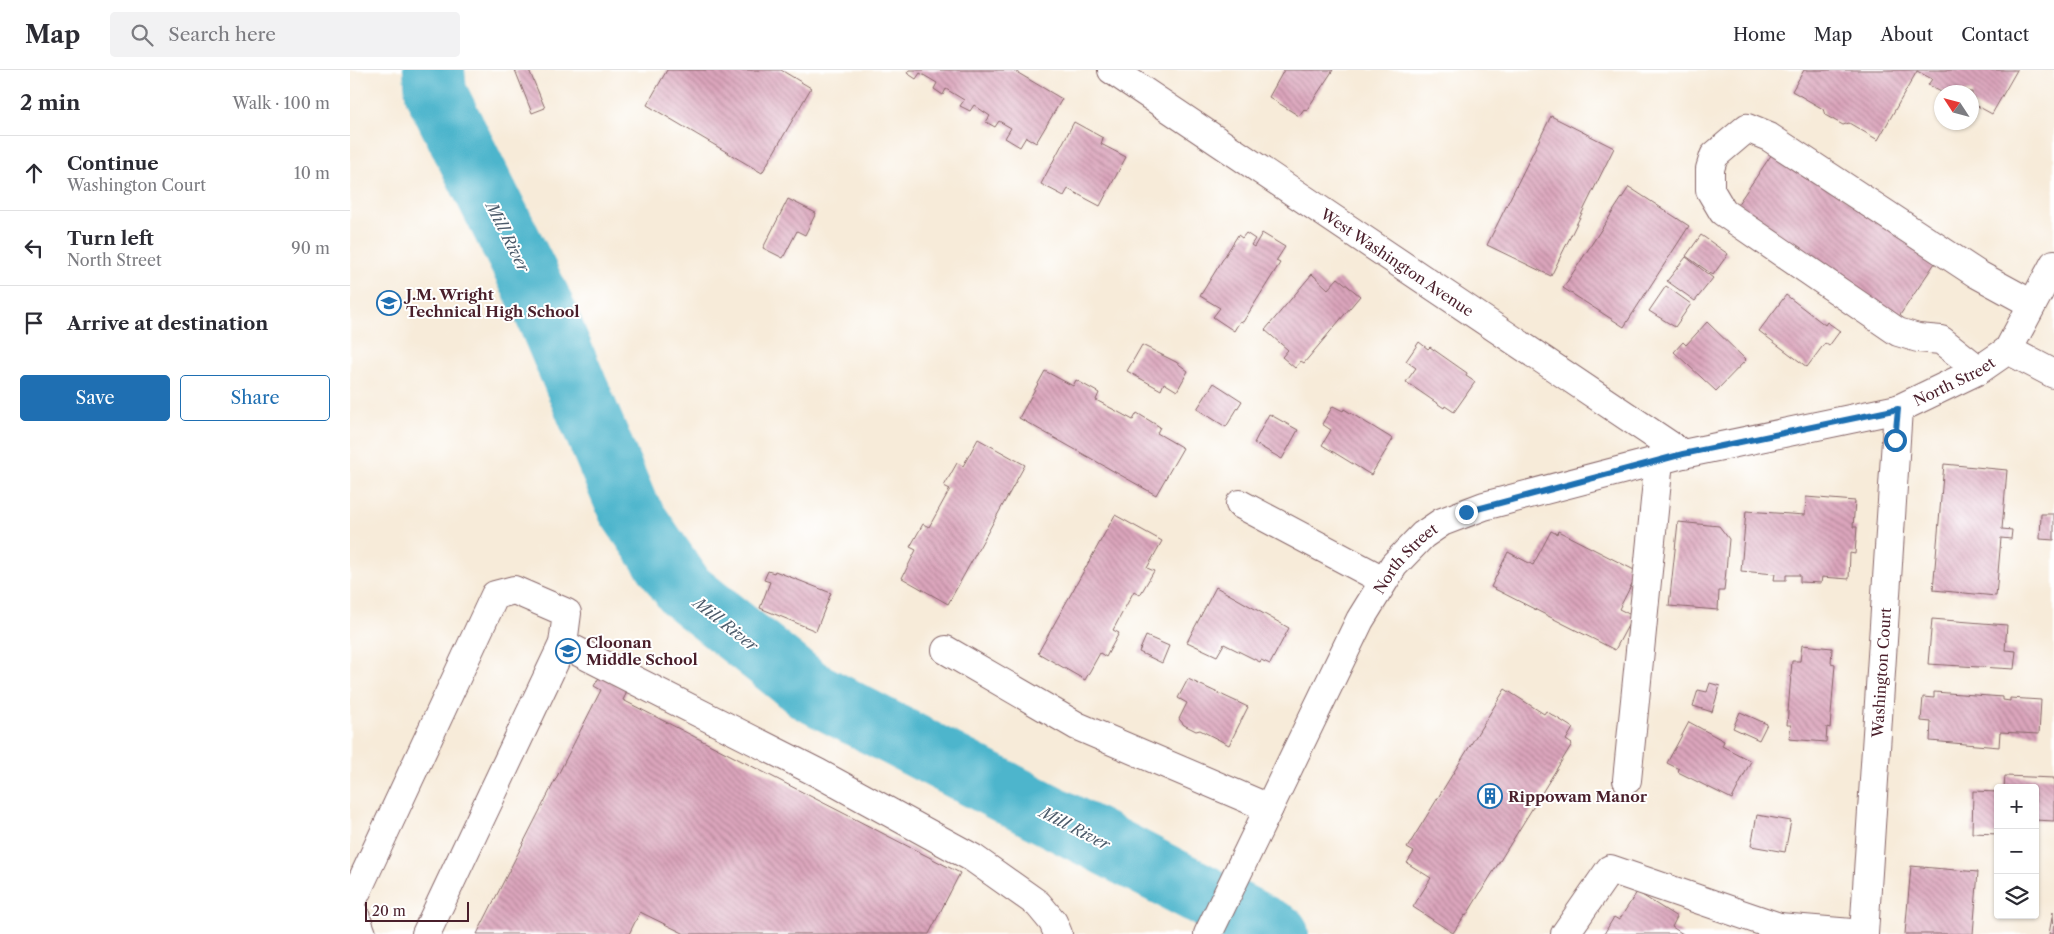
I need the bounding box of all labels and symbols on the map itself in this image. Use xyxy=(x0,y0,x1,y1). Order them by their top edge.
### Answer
north arrow xyxy=(1934,85,1979,130)
water label: Mill River xyxy=(481,197,535,277)
street label: West Washington Avenue xyxy=(1317,203,1478,320)
place label: J.M. Wright Technical High School xyxy=(403,285,580,321)
school or university icon: J.M. Wright Technical High School xyxy=(376,290,402,316)
street label: North Street xyxy=(1910,352,1999,410)
route start xyxy=(1884,429,1907,452)
route end xyxy=(1455,501,1478,524)
street label: North Street xyxy=(1369,518,1441,597)
water label: Mill River xyxy=(688,591,763,656)
street label: Washington Court xyxy=(1867,606,1895,739)
place label: Cloonan Middle School xyxy=(586,633,698,669)
school or university icon: Cloonan Middle School xyxy=(555,638,581,664)
building icon: Rippowam Manor xyxy=(1477,783,1503,809)
place label: Rippowam Manor xyxy=(1508,787,1648,806)
water label: Mill River xyxy=(1035,801,1115,855)
scale bar xyxy=(365,899,469,922)

